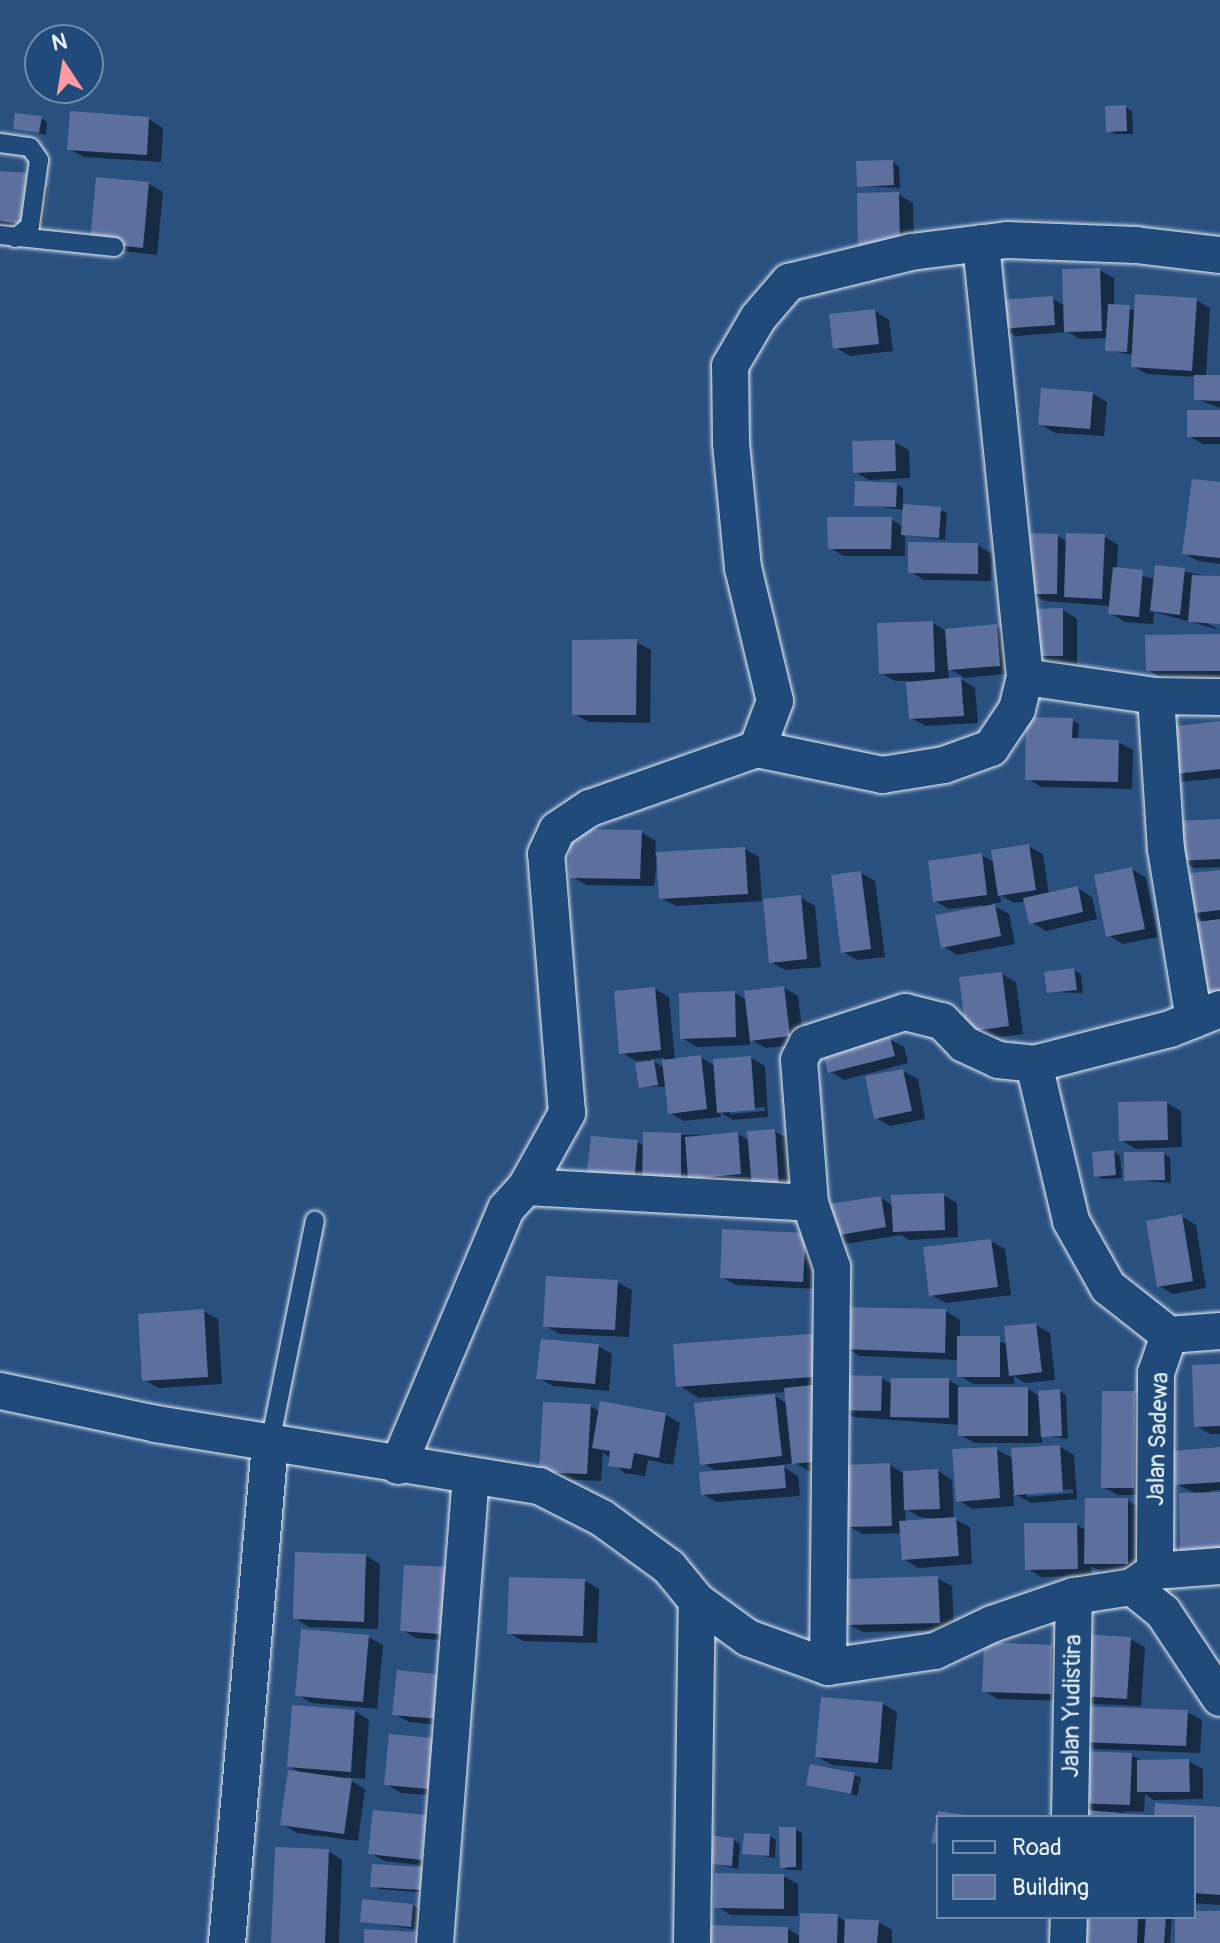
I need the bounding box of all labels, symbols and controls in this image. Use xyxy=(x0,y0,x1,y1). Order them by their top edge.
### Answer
north arrow xyxy=(24,24,104,104)
text: N xyxy=(49,27,70,58)
street label: Jalan Sadewa xyxy=(1141,1372,1175,1506)
street label: Jalan Yudistira xyxy=(1056,1634,1088,1778)
legend xyxy=(936,1815,1196,1919)
text: Road xyxy=(1012,1833,1062,1862)
text: Building xyxy=(1012,1873,1089,1902)

